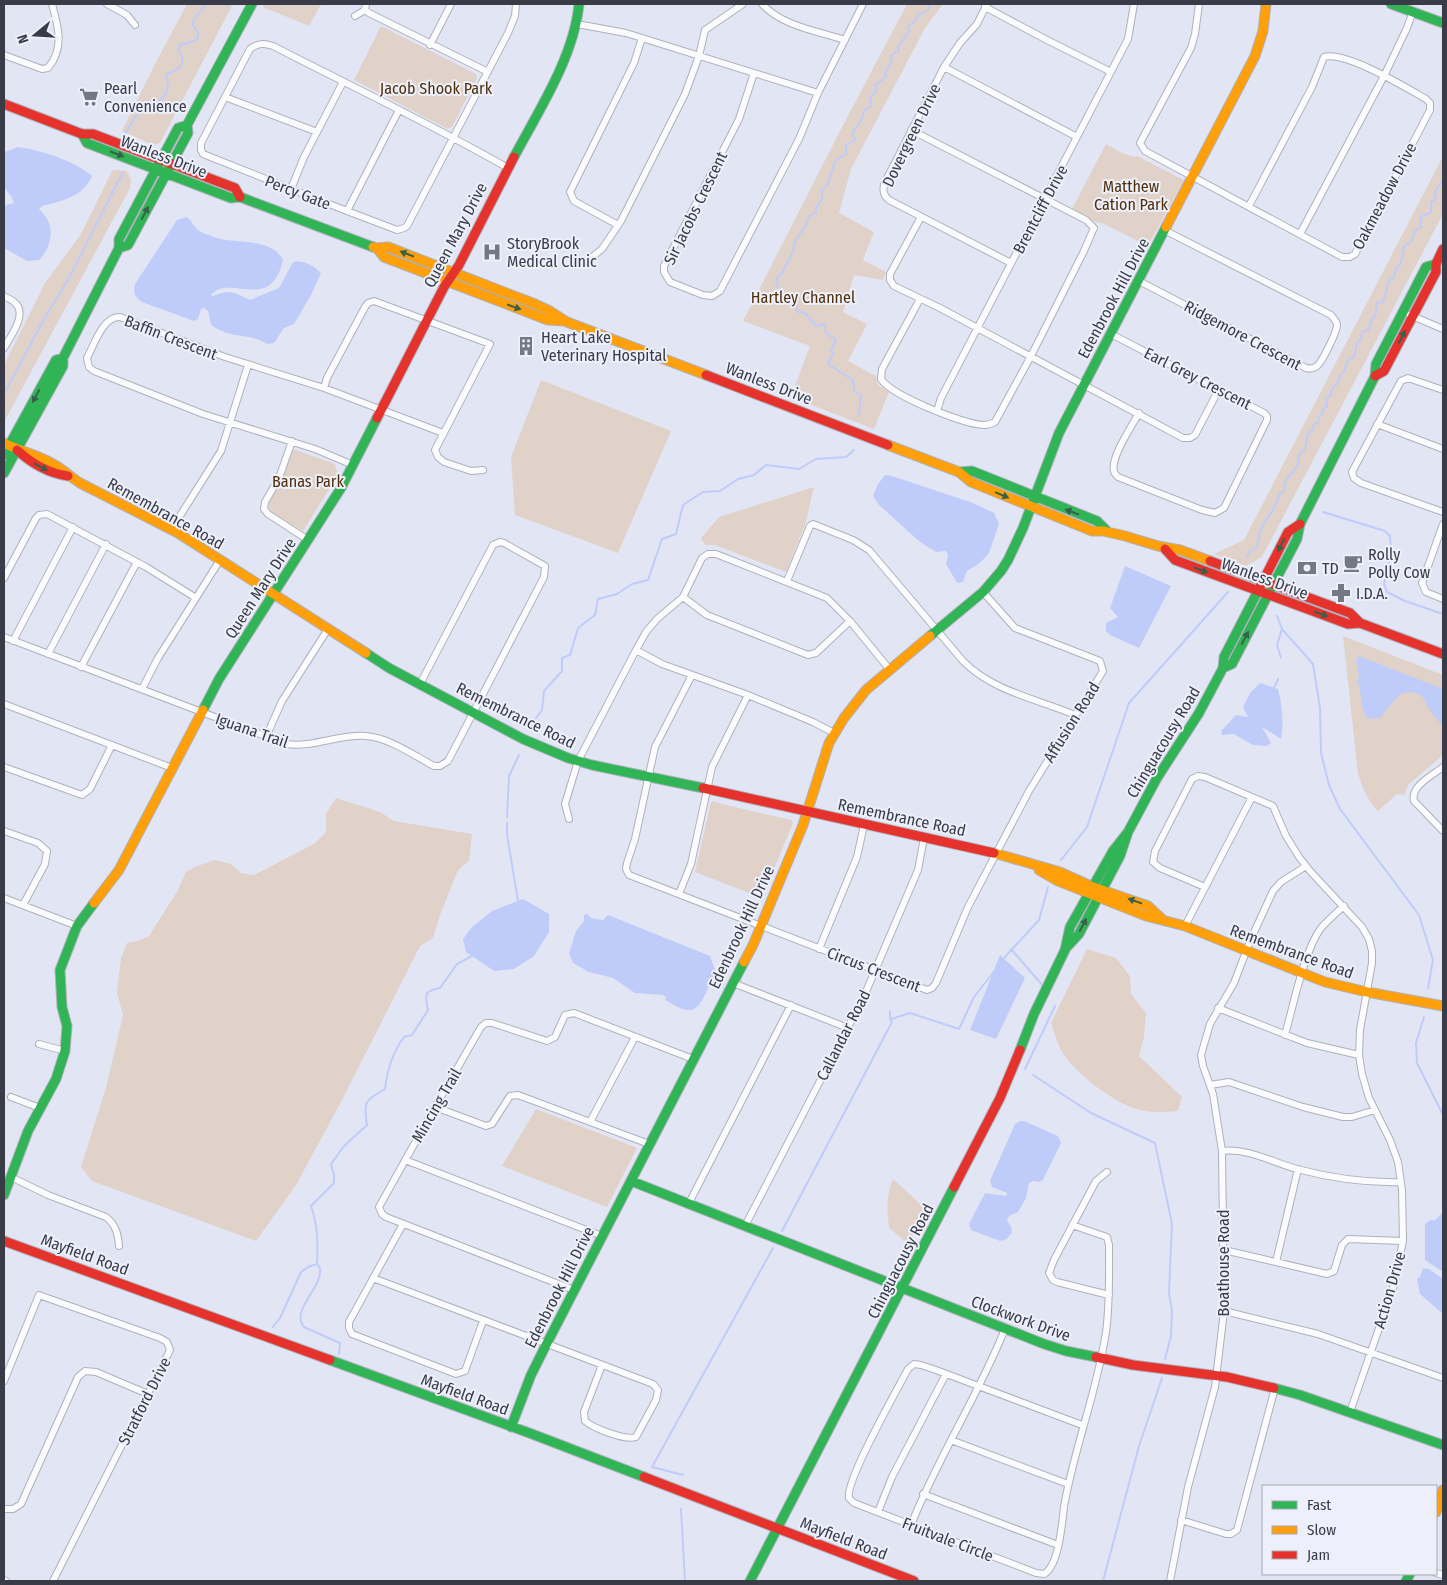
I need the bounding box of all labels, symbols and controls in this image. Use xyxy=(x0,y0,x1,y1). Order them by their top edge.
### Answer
north arrow xyxy=(10,10,60,60)
text: N xyxy=(14,32,32,45)
place label: Pearl Convenience xyxy=(104,79,187,116)
park label: Jacob Shook Park xyxy=(380,79,493,98)
street label: Dovergreen Drive xyxy=(878,80,945,190)
supermarket icon: Pearl Convenience xyxy=(78,86,100,108)
street label: Wanless Drive xyxy=(118,131,210,182)
street label: Oakmeadow Drive xyxy=(1348,140,1421,253)
street label: Sir Jacobs Crescent xyxy=(660,148,731,268)
one-way arrow xyxy=(110,150,125,158)
street label: Brentcliff Drive xyxy=(1009,162,1072,257)
street label: Percy Gate xyxy=(262,171,333,214)
park label: Matthew Cation Park xyxy=(1094,177,1169,214)
street label: Queen Mary Drive xyxy=(420,179,491,291)
one-way arrow xyxy=(141,206,149,221)
place label: StoryBrook Medical Clinic xyxy=(507,234,597,271)
street label: Edenbrook Hill Drive xyxy=(1074,235,1153,362)
hospital icon: StoryBrook Medical Clinic xyxy=(481,241,503,263)
one-way arrow xyxy=(399,250,414,258)
park label: Hartley Channel xyxy=(751,288,855,307)
street label: Ridgemore Crescent xyxy=(1181,297,1305,375)
one-way arrow xyxy=(507,304,522,311)
street label: Baffin Crescent xyxy=(122,311,221,364)
place label: Heart Lake Veterinary Hospital xyxy=(541,328,666,365)
one-way arrow xyxy=(1398,329,1406,344)
building icon: Heart Lake Veterinary Hospital xyxy=(515,335,537,357)
street label: Earl Grey Crescent xyxy=(1141,343,1255,414)
street label: Wanless Drive xyxy=(723,358,815,409)
one-way arrow xyxy=(32,389,40,404)
one-way arrow xyxy=(33,463,48,471)
park label: Banas Park xyxy=(272,472,344,491)
street label: Remembrance Road xyxy=(104,474,227,553)
one-way arrow xyxy=(995,491,1009,499)
one-way arrow xyxy=(1064,507,1079,515)
street label: Queen Mary Drive xyxy=(221,534,300,642)
one-way arrow xyxy=(1277,538,1285,552)
place label: Rolly Polly Cow xyxy=(1368,545,1431,582)
cafe icon: Rolly Polly Cow xyxy=(1342,552,1364,574)
street label: Wanless Drive xyxy=(1219,554,1311,603)
bank icon: TD xyxy=(1296,557,1318,579)
place label: TD xyxy=(1322,559,1339,578)
one-way arrow xyxy=(1194,566,1209,574)
pharmacy icon: I.D.A. xyxy=(1330,582,1352,604)
place label: I.D.A. xyxy=(1356,584,1388,603)
one-way arrow xyxy=(1314,611,1329,619)
one-way arrow xyxy=(1241,631,1249,646)
street label: Remembrance Road xyxy=(453,678,578,753)
street label: Affusion Road xyxy=(1039,679,1104,766)
street label: Chinguacousy Road xyxy=(1123,683,1204,801)
street label: Iguana Trail xyxy=(213,709,291,752)
street label: Remembrance Road xyxy=(836,795,968,840)
street label: Edenbrook Hill Drive xyxy=(705,863,778,992)
one-way arrow xyxy=(1127,897,1142,904)
one-way arrow xyxy=(1079,918,1087,932)
street label: Remembrance Road xyxy=(1227,920,1356,983)
street label: Circus Crescent xyxy=(824,943,924,996)
street label: Callandar Road xyxy=(812,987,874,1084)
street label: Mincing Trail xyxy=(408,1065,465,1146)
street label: Chinguacousy Road xyxy=(863,1201,938,1322)
street label: Boathouse Road xyxy=(1214,1210,1233,1316)
street label: Edenbrook Hill Drive xyxy=(521,1223,598,1351)
street label: Mayfield Road xyxy=(38,1230,131,1279)
street label: Action Drive xyxy=(1369,1249,1410,1331)
street label: Clockwork Drive xyxy=(969,1292,1073,1345)
street label: Stratford Drive xyxy=(114,1354,175,1448)
street label: Mayfield Road xyxy=(418,1370,511,1419)
legend xyxy=(1262,1485,1437,1575)
text: Fast xyxy=(1307,1496,1331,1514)
street label: Mayfield Road xyxy=(797,1513,890,1564)
street label: Fruitvale Circle xyxy=(900,1513,996,1566)
text: Slow xyxy=(1307,1521,1336,1539)
text: Jam xyxy=(1307,1546,1330,1564)

